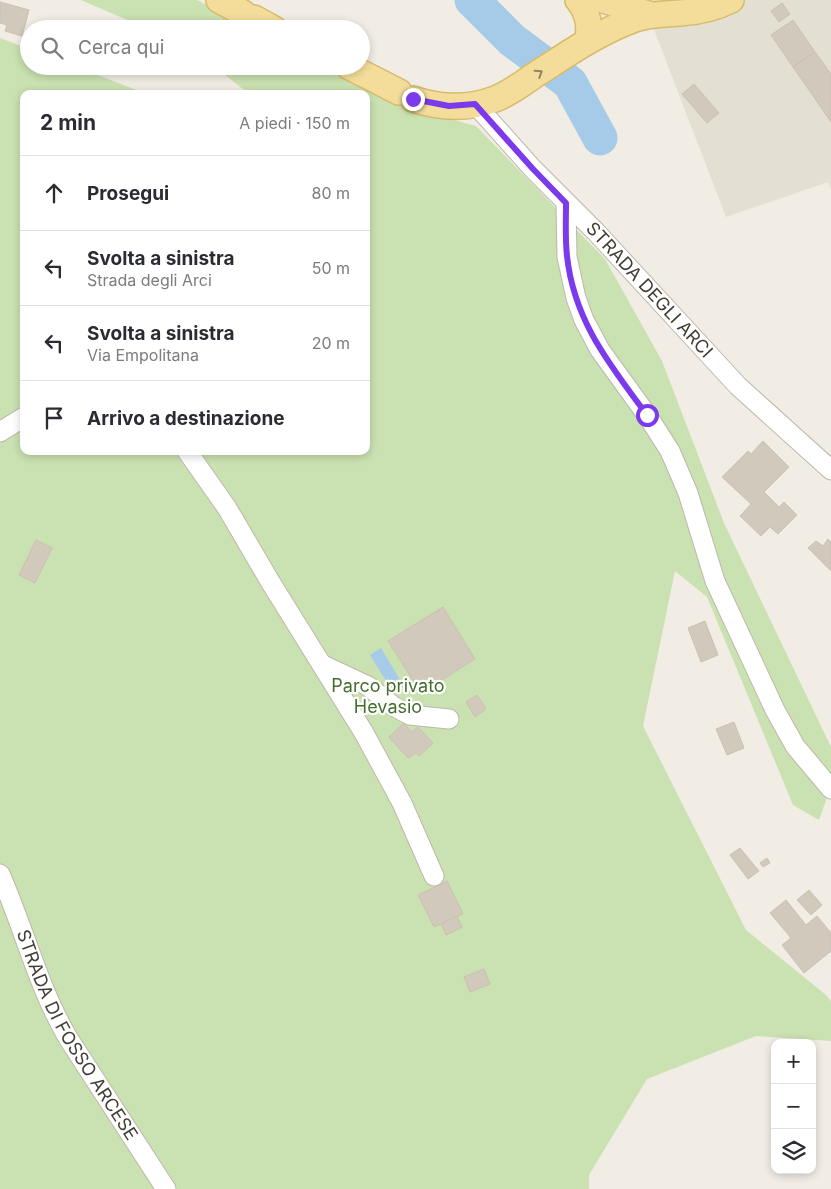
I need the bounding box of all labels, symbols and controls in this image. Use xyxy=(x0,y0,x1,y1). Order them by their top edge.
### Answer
search box xyxy=(20,20,370,75)
icon: search xyxy=(38,34,66,62)
text: Cerca qui xyxy=(78,36,164,59)
one-way arrow xyxy=(534,69,543,79)
route end xyxy=(402,88,425,111)
text: 2 min xyxy=(40,110,96,135)
text: A piedi · 150 m xyxy=(239,113,350,133)
icon: ahead xyxy=(40,179,68,207)
text: Prosegui xyxy=(87,182,169,205)
text: 80 m xyxy=(311,183,350,203)
street label: STRADA DEGLI ARCI xyxy=(582,218,717,362)
text: Svolta a sinistra xyxy=(87,247,235,270)
icon: left xyxy=(40,254,68,282)
text: 50 m xyxy=(312,258,350,278)
text: Strada degli Arci xyxy=(87,270,212,290)
text: Svolta a sinistra xyxy=(87,322,235,345)
icon: left xyxy=(40,329,68,357)
text: 20 m xyxy=(312,333,350,353)
text: Via Empolitana xyxy=(87,345,199,365)
icon: arrive xyxy=(40,404,68,432)
route start xyxy=(636,404,659,427)
text: Arrivo a destinazione xyxy=(87,407,285,430)
park label: Parco privato Hevasio xyxy=(331,675,445,717)
street label: STRADA DI FOSSO ARCESE xyxy=(13,927,142,1144)
map controls xyxy=(771,1039,816,1174)
button: + xyxy=(771,1039,816,1084)
button: − xyxy=(771,1084,816,1129)
button: layers xyxy=(771,1129,816,1174)

